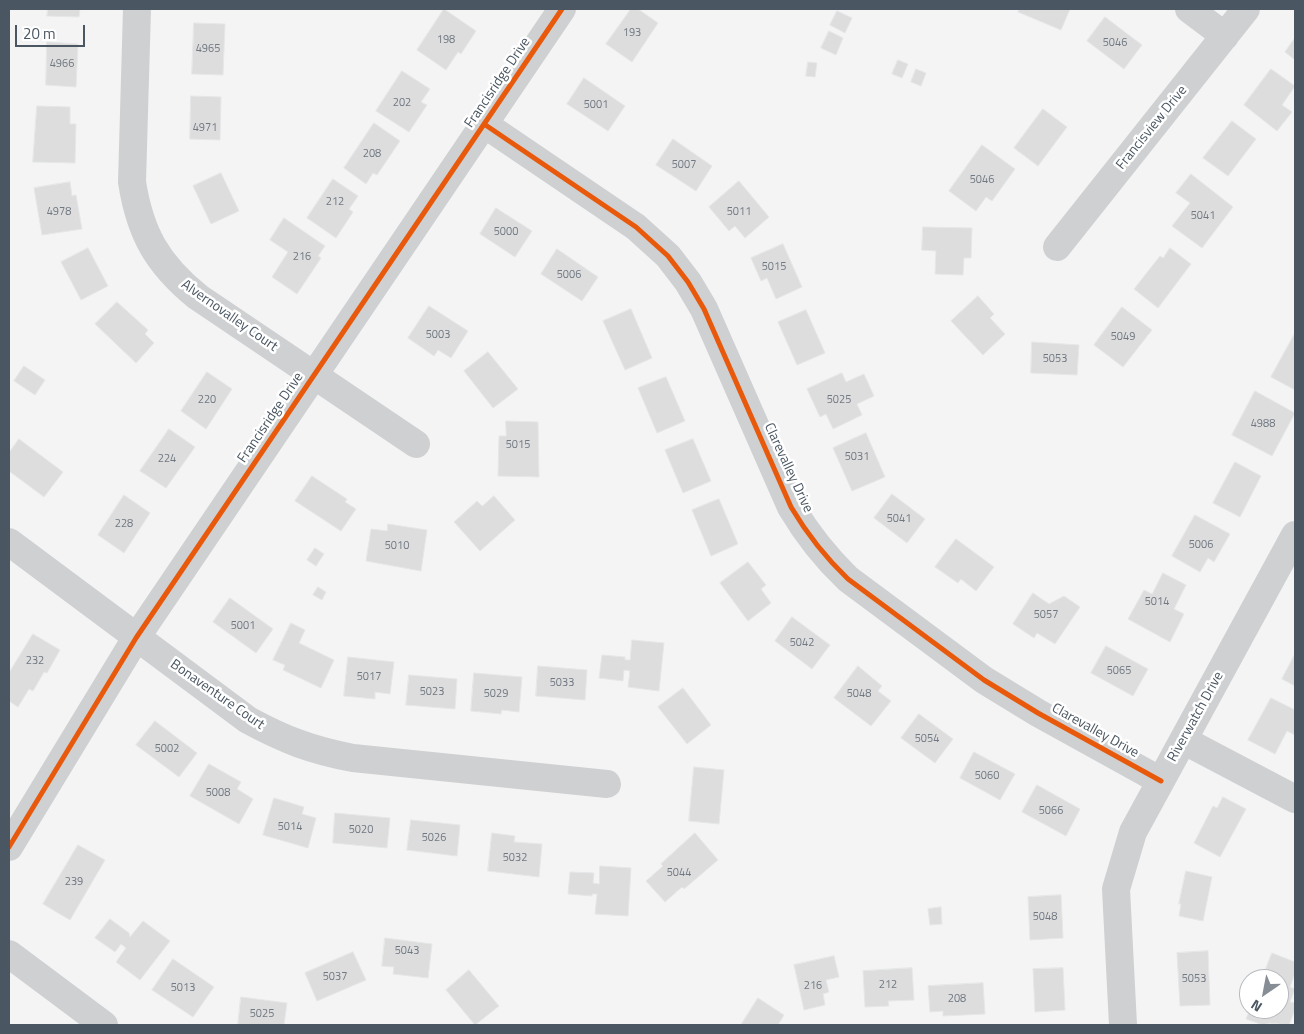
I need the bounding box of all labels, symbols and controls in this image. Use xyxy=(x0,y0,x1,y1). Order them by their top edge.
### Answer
scale bar xyxy=(18,15,88,47)
text: 20 m xyxy=(23,22,56,45)
house number: 193 xyxy=(623,26,641,40)
house number: 198 xyxy=(437,33,455,47)
street label: Francisridge Drive xyxy=(462,35,534,131)
house number: 5046 xyxy=(1103,36,1127,50)
house number: 4965 xyxy=(196,42,220,56)
house number: 4966 xyxy=(50,57,74,71)
street label: Francisview Drive xyxy=(1113,83,1191,173)
house number: 202 xyxy=(393,96,411,110)
house number: 5001 xyxy=(584,98,608,112)
house number: 4971 xyxy=(193,121,217,135)
house number: 208 xyxy=(363,147,381,161)
house number: 5007 xyxy=(672,158,696,172)
house number: 5046 xyxy=(970,173,994,187)
house number: 212 xyxy=(326,195,344,209)
house number: 4978 xyxy=(47,205,71,219)
house number: 5011 xyxy=(727,205,751,219)
house number: 5041 xyxy=(1191,209,1215,223)
house number: 5000 xyxy=(494,225,518,239)
house number: 216 xyxy=(293,250,311,264)
house number: 5015 xyxy=(762,260,786,274)
house number: 5006 xyxy=(557,268,581,282)
street label: Alvernovalley Court xyxy=(178,276,280,356)
house number: 5003 xyxy=(426,328,450,342)
house number: 5049 xyxy=(1111,330,1135,344)
house number: 5053 xyxy=(1043,352,1067,366)
street label: Francisridge Drive xyxy=(235,370,307,466)
house number: 220 xyxy=(198,393,216,407)
house number: 5025 xyxy=(827,393,851,407)
house number: 4988 xyxy=(1251,417,1275,431)
street label: Clarevalley Drive xyxy=(760,420,816,516)
house number: 5015 xyxy=(506,438,530,452)
house number: 5031 xyxy=(845,450,869,464)
house number: 224 xyxy=(158,452,176,466)
house number: 5041 xyxy=(887,512,911,526)
house number: 228 xyxy=(115,517,133,531)
house number: 5006 xyxy=(1189,538,1213,552)
house number: 5010 xyxy=(385,539,409,553)
house number: 5014 xyxy=(1145,595,1169,609)
house number: 5057 xyxy=(1034,608,1058,622)
house number: 5001 xyxy=(231,619,255,633)
house number: 5042 xyxy=(790,636,814,650)
house number: 232 xyxy=(26,654,44,668)
street label: Bonaventure Court xyxy=(167,656,267,734)
house number: 5065 xyxy=(1107,664,1131,678)
street label: Riverwatch Drive xyxy=(1164,669,1228,765)
house number: 5017 xyxy=(357,670,381,684)
house number: 5033 xyxy=(550,676,574,690)
house number: 5023 xyxy=(420,685,444,699)
house number: 5029 xyxy=(484,687,508,701)
house number: 5048 xyxy=(847,687,871,701)
street label: Clarevalley Drive xyxy=(1048,700,1142,762)
house number: 5054 xyxy=(915,732,939,746)
house number: 5002 xyxy=(155,742,179,756)
house number: 5060 xyxy=(975,769,999,783)
house number: 5008 xyxy=(206,786,230,800)
house number: 5066 xyxy=(1039,804,1063,818)
house number: 5014 xyxy=(278,820,302,834)
house number: 5020 xyxy=(349,823,373,837)
house number: 5026 xyxy=(422,831,446,845)
house number: 5032 xyxy=(503,851,527,865)
house number: 5044 xyxy=(667,866,691,880)
house number: 239 xyxy=(65,875,83,889)
house number: 5048 xyxy=(1033,910,1057,924)
house number: 5043 xyxy=(395,944,419,958)
north arrow xyxy=(1239,969,1289,1019)
house number: 5037 xyxy=(323,970,347,984)
house number: 5053 xyxy=(1182,972,1206,986)
house number: 212 xyxy=(879,978,897,992)
house number: 216 xyxy=(804,979,822,993)
house number: 5013 xyxy=(171,981,195,995)
house number: 208 xyxy=(948,992,966,1006)
text: N xyxy=(1246,995,1266,1018)
house number: 5025 xyxy=(250,1007,274,1021)

